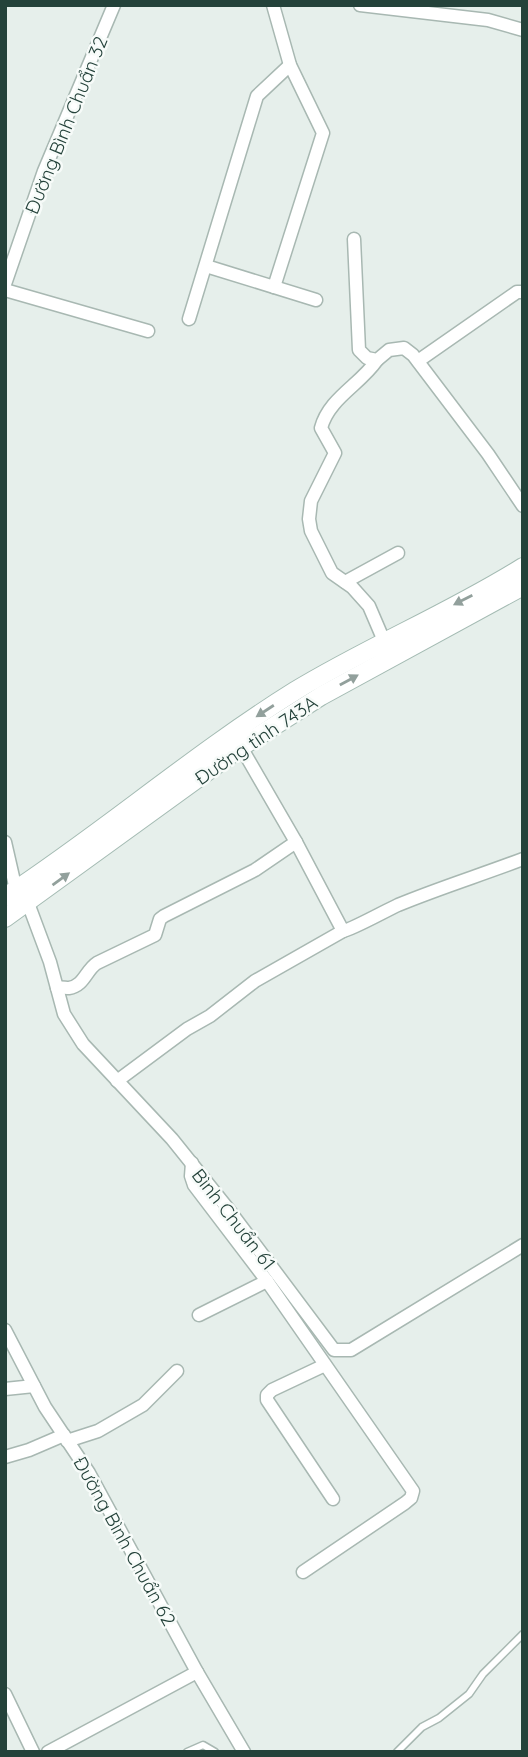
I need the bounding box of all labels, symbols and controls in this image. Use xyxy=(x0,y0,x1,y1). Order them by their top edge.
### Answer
street label: Đường Bình Chuẩn 32 xyxy=(19,33,113,217)
one-way arrow xyxy=(453,595,473,606)
one-way arrow xyxy=(339,674,359,686)
street label: Đường tỉnh 743A xyxy=(190,690,322,790)
one-way arrow xyxy=(255,704,274,717)
one-way arrow xyxy=(52,872,70,886)
street label: Bình Chuẩn 61 xyxy=(187,1163,281,1275)
street label: Đường Bình Chuẩn 62 xyxy=(68,1452,182,1630)

